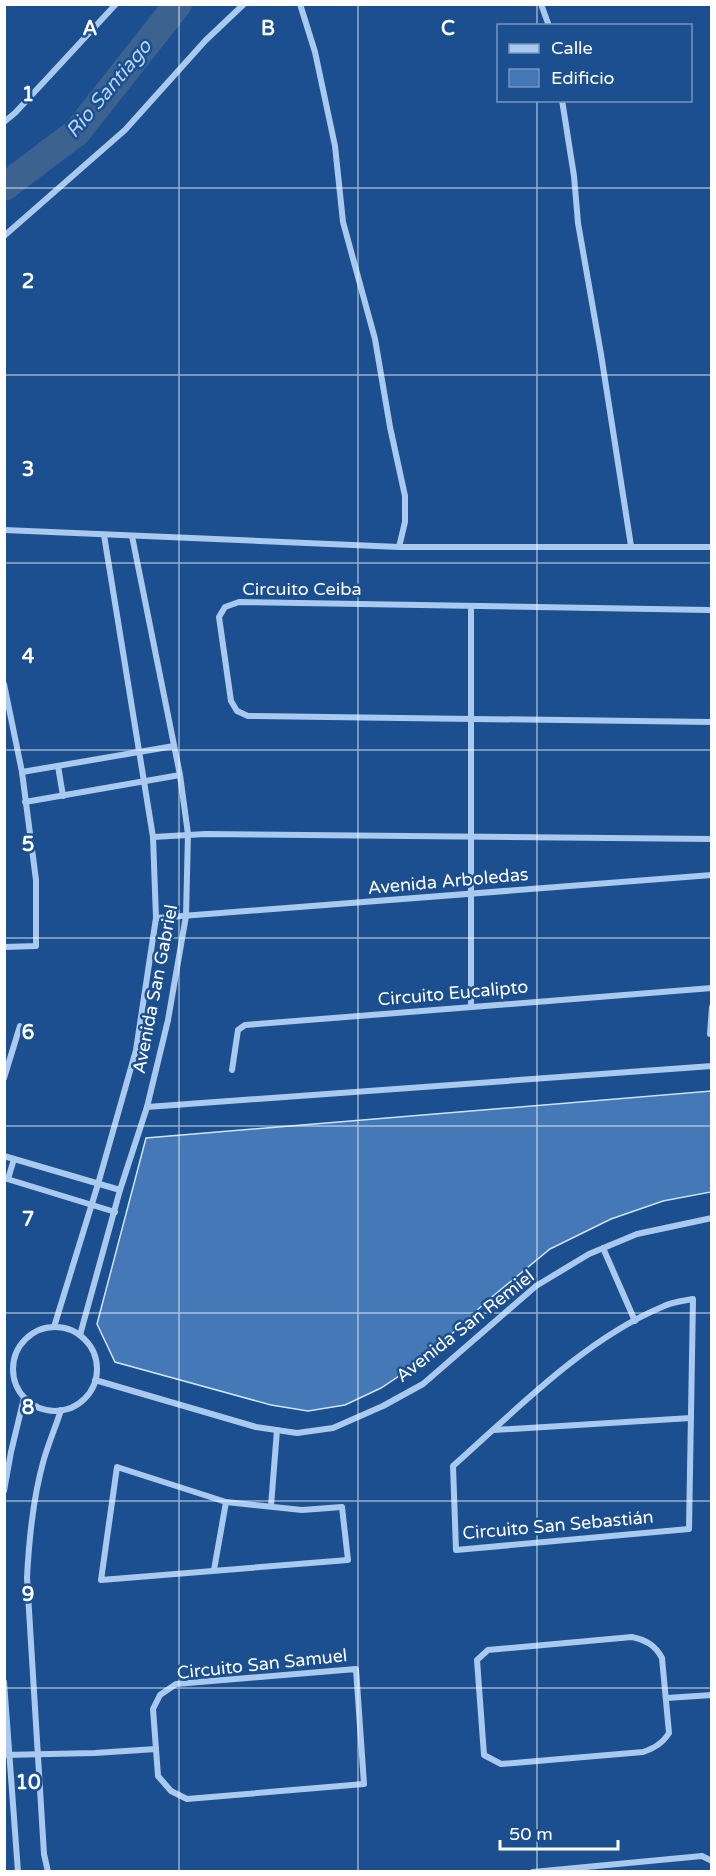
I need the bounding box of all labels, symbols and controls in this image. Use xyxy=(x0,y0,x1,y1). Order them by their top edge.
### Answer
text: A xyxy=(83,17,98,41)
text: B xyxy=(261,17,275,41)
text: C xyxy=(441,17,455,41)
legend xyxy=(497,24,692,102)
water label: Rio Santiago xyxy=(61,34,158,143)
text: Calle xyxy=(551,37,593,59)
text: Edificio xyxy=(551,67,615,89)
text: 1 xyxy=(22,83,34,107)
text: 2 xyxy=(22,270,34,294)
text: 3 xyxy=(22,458,34,482)
street label: Circuito Ceiba xyxy=(242,578,362,600)
text: 4 xyxy=(22,645,35,669)
text: 5 xyxy=(22,833,34,857)
street label: Avenida Arboledas xyxy=(367,863,529,899)
street label: Avenida San Gabriel xyxy=(128,902,182,1076)
street label: Circuito Eucalipto xyxy=(377,975,529,1011)
text: 6 xyxy=(22,1021,34,1045)
text: 7 xyxy=(22,1208,34,1232)
street label: Avenida San Remiel xyxy=(391,1265,539,1387)
text: 8 xyxy=(22,1396,34,1420)
street label: Circuito San Sebastián xyxy=(462,1506,654,1544)
text: 9 xyxy=(22,1583,34,1607)
street label: Circuito San Samuel xyxy=(176,1644,348,1684)
text: 10 xyxy=(15,1771,41,1795)
scale bar xyxy=(500,1813,618,1851)
text: 50 m xyxy=(509,1823,553,1845)

